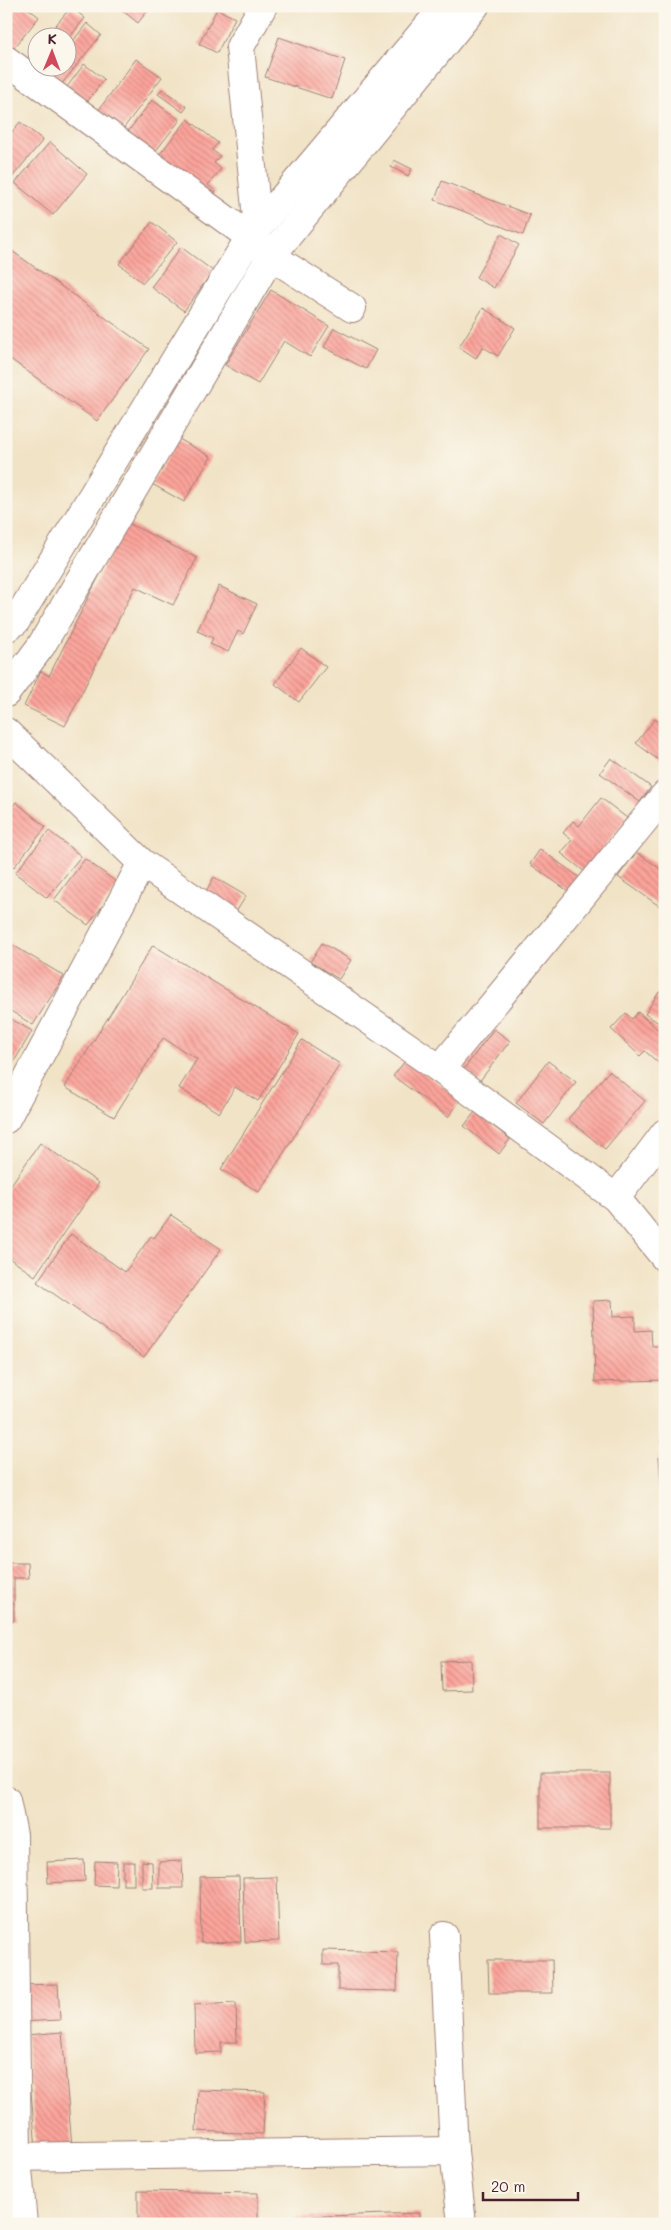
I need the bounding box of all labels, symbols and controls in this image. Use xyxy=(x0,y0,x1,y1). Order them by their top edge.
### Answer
north arrow xyxy=(28,28,78,78)
text: K xyxy=(47,29,57,48)
scale bar xyxy=(483,2170,578,2202)
text: 20 m xyxy=(491,2176,525,2196)

